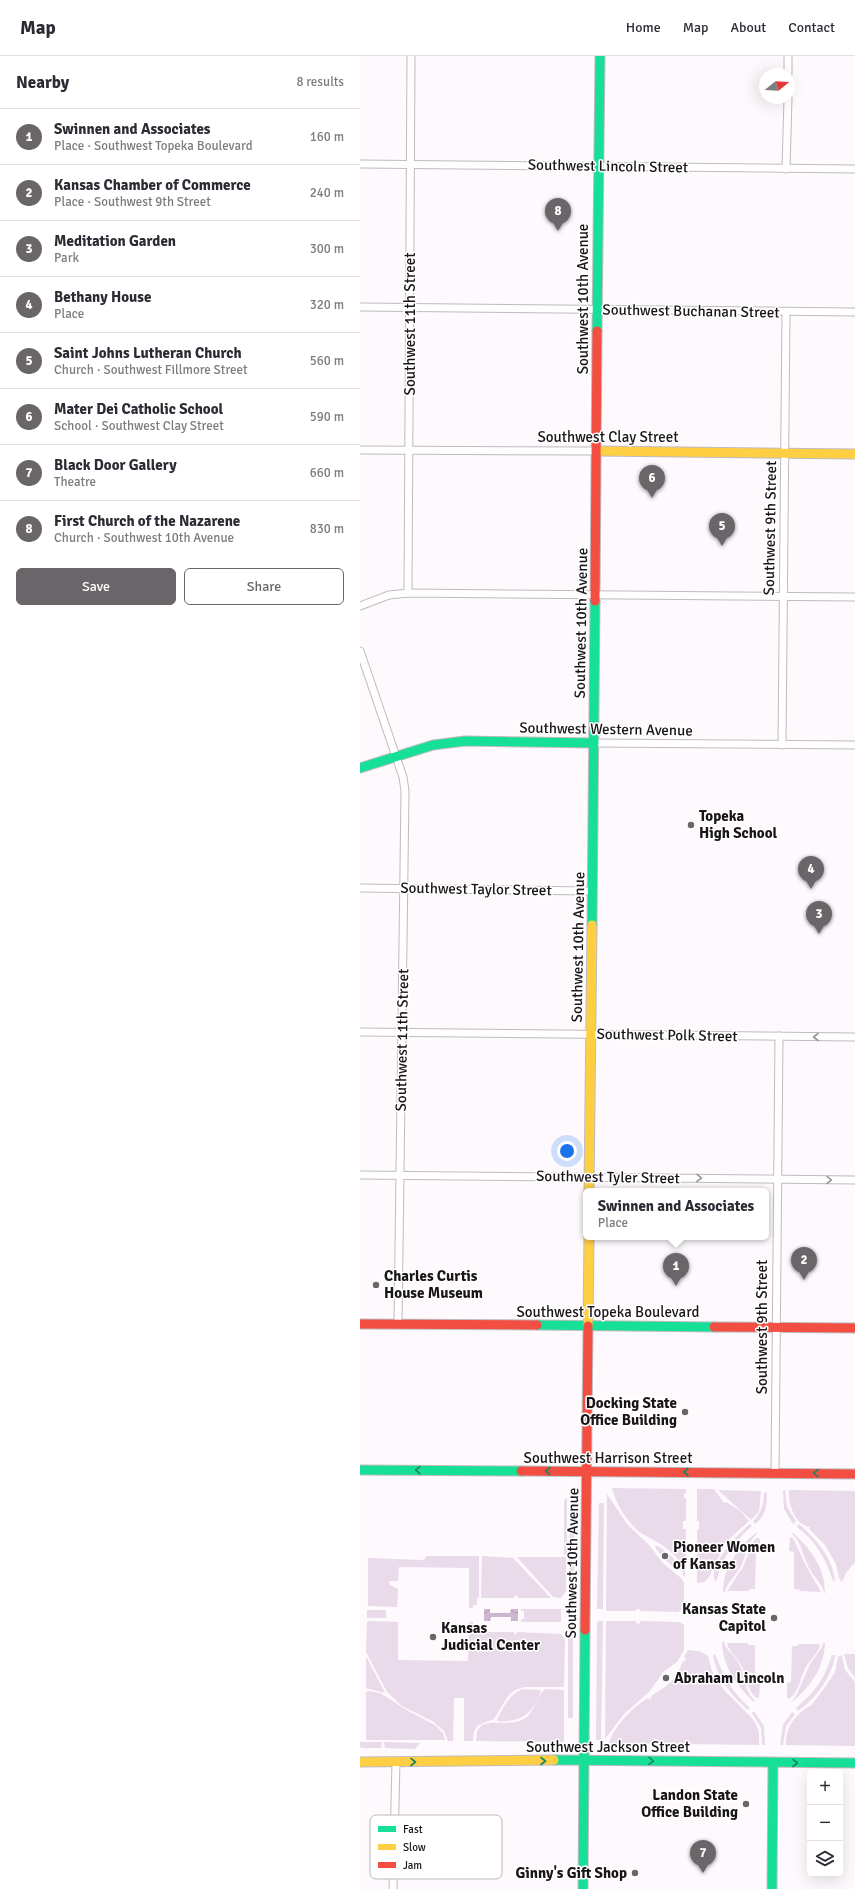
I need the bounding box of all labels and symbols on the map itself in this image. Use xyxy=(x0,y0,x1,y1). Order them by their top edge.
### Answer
north arrow xyxy=(759,68,795,104)
street label: Southwest Lincoln Street xyxy=(528,156,688,176)
pin: 8 xyxy=(545,198,571,231)
street label: Southwest 10th Avenue xyxy=(574,224,592,374)
street label: Southwest 11th Street xyxy=(401,253,419,395)
street label: Southwest Buchanan Street xyxy=(602,300,780,322)
street label: Southwest Clay Street xyxy=(537,428,679,446)
street label: Southwest 9th Street xyxy=(760,461,780,595)
pin: 6 xyxy=(639,465,665,498)
pin: 5 xyxy=(709,513,735,546)
street label: Southwest 10th Avenue xyxy=(571,548,591,698)
street label: Southwest Western Avenue xyxy=(519,718,693,740)
place label: Topeka High School xyxy=(699,807,778,842)
marker: Topeka High School xyxy=(686,820,696,830)
pin: 4 xyxy=(798,856,824,889)
street label: Southwest 10th Avenue xyxy=(568,872,588,1022)
street label: Southwest Taylor Street xyxy=(400,879,552,899)
pin: 3 xyxy=(806,901,832,934)
street label: Southwest 11th Street xyxy=(392,968,412,1112)
street label: Southwest Polk Street xyxy=(596,1025,738,1045)
one-way arrow xyxy=(813,1033,819,1041)
your location xyxy=(557,1141,577,1161)
street label: Southwest Tyler Street xyxy=(536,1167,680,1187)
one-way arrow xyxy=(696,1174,702,1182)
one-way arrow xyxy=(826,1175,832,1184)
pin: 2 xyxy=(791,1247,817,1280)
pin: 1 xyxy=(663,1253,689,1286)
street label: Southwest 9th Street xyxy=(753,1260,771,1394)
place label: Charles Curtis House Museum xyxy=(384,1267,483,1302)
marker: Charles Curtis House Museum xyxy=(371,1280,381,1290)
street label: Southwest Topeka Boulevard xyxy=(516,1303,700,1321)
place label: Docking State Office Building xyxy=(580,1394,677,1429)
marker: Docking State Office Building xyxy=(680,1407,690,1417)
street label: Southwest Harrison Street xyxy=(524,1449,692,1467)
one-way arrow xyxy=(415,1466,421,1474)
one-way arrow xyxy=(545,1467,551,1476)
one-way arrow xyxy=(683,1468,689,1476)
one-way arrow xyxy=(813,1469,819,1477)
street label: Southwest 10th Avenue xyxy=(562,1488,582,1638)
place label: Pioneer Women of Kansas xyxy=(673,1538,775,1573)
marker: Pioneer Women of Kansas xyxy=(660,1551,670,1561)
place label: Kansas State Capitol xyxy=(682,1600,766,1635)
marker: Kansas State Capitol xyxy=(769,1613,779,1623)
place label: Kansas Judicial Center xyxy=(441,1619,540,1654)
marker: Kansas Judicial Center xyxy=(428,1632,438,1642)
place label: Abraham Lincoln xyxy=(674,1669,784,1687)
marker: Abraham Lincoln xyxy=(661,1673,671,1683)
street label: Southwest Jackson Street xyxy=(526,1738,690,1756)
one-way arrow xyxy=(540,1757,546,1765)
one-way arrow xyxy=(648,1757,654,1765)
one-way arrow xyxy=(410,1758,416,1766)
one-way arrow xyxy=(792,1759,798,1767)
place label: Landon State Office Building xyxy=(641,1786,738,1821)
marker: Landon State Office Building xyxy=(741,1799,751,1809)
legend xyxy=(370,1815,502,1879)
text: Fast xyxy=(403,1823,423,1836)
pin: 7 xyxy=(690,1840,716,1873)
text: Slow xyxy=(403,1841,426,1854)
text: Jam xyxy=(403,1859,422,1872)
place label: Ginny's Gift Shop xyxy=(515,1864,627,1882)
marker: Ginny's Gift Shop xyxy=(630,1868,640,1878)

